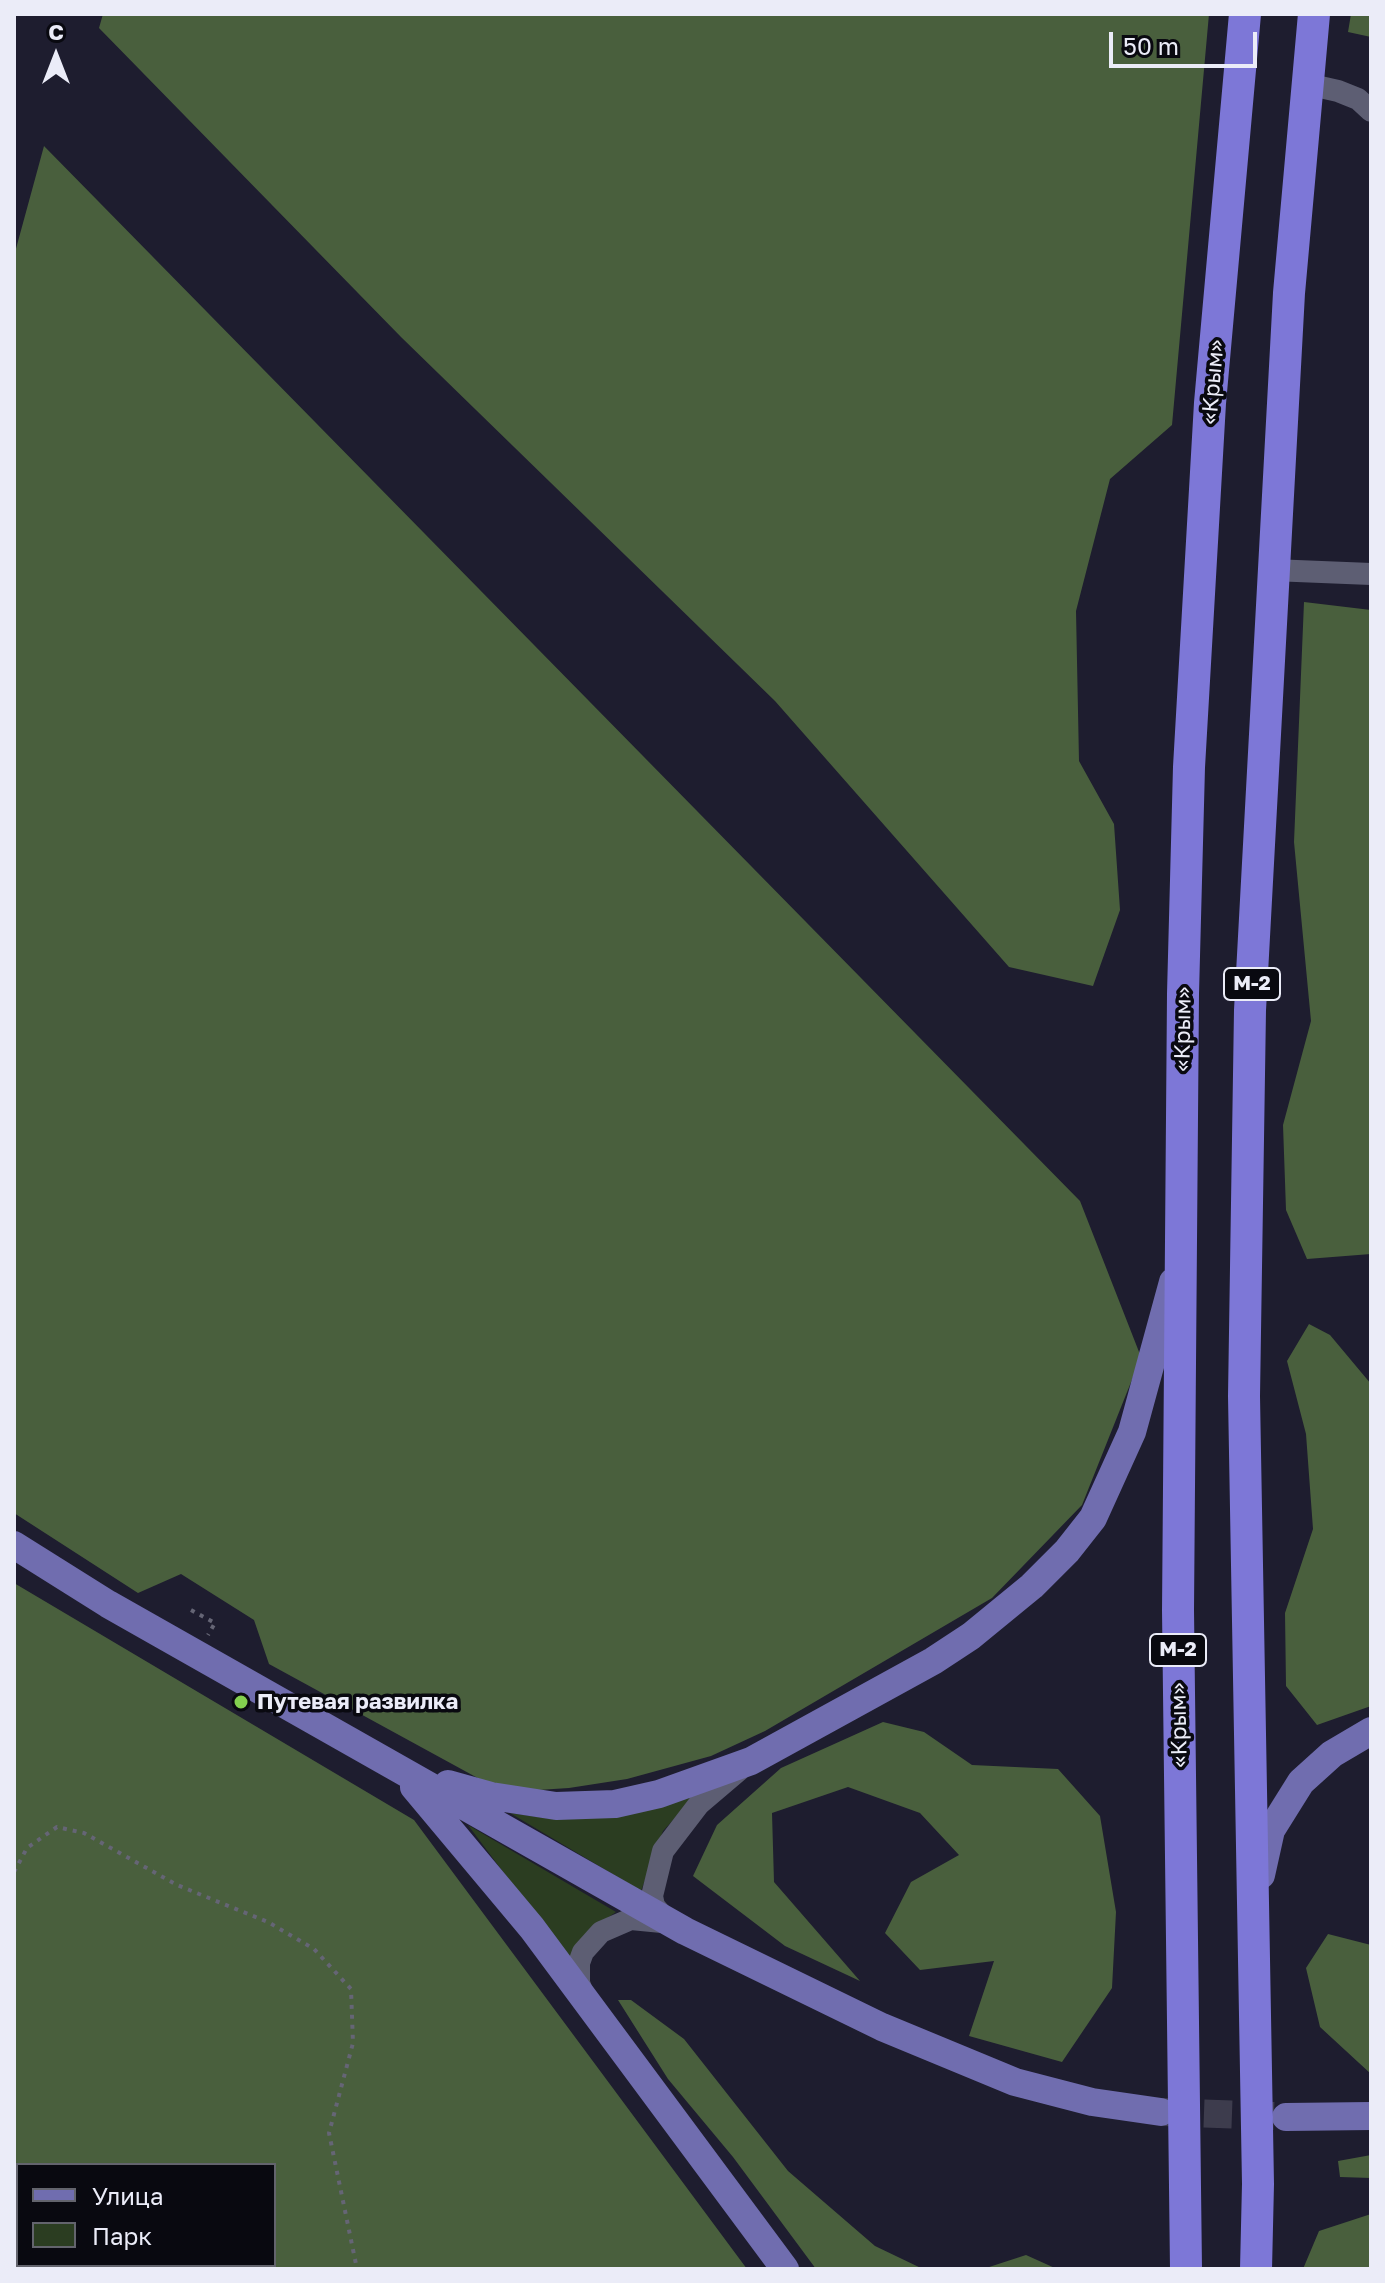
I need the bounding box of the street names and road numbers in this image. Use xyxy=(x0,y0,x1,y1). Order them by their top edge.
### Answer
street label: «Крым» xyxy=(1196,338,1230,426)
road number: М-2 xyxy=(1224,968,1280,1000)
street label: «Крым» xyxy=(1169,986,1197,1072)
road number: М-2 xyxy=(1150,1634,1206,1666)
street label: «Крым» xyxy=(1165,1682,1193,1768)

